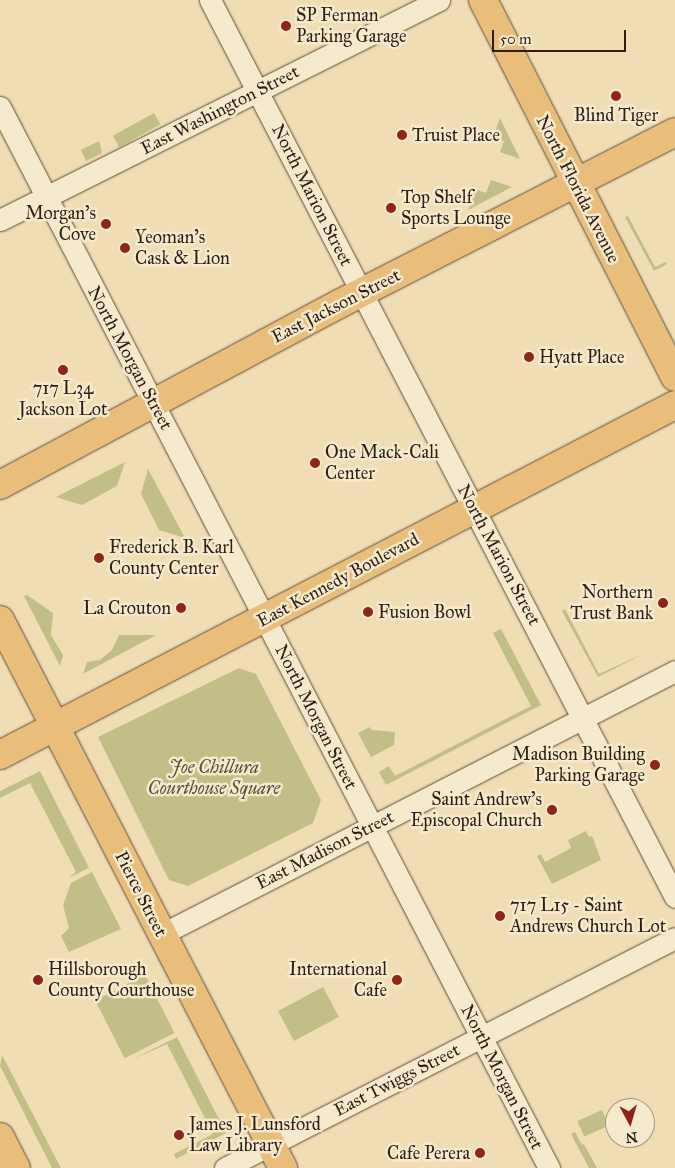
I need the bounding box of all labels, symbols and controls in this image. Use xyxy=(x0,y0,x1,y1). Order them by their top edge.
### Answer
place label: SP Ferman Parking Garage xyxy=(296,5,407,48)
marker: SP Ferman Parking Garage xyxy=(280,20,292,32)
scale bar xyxy=(495,20,629,52)
text: 50 m xyxy=(500,30,532,48)
street label: East Washington Street xyxy=(137,61,303,159)
marker: Blind Tiger xyxy=(610,90,622,102)
place label: Blind Tiger xyxy=(574,104,658,126)
street label: North Florida Avenue xyxy=(531,111,625,267)
street label: North Marion Street xyxy=(267,120,357,270)
place label: Truist Place xyxy=(412,124,500,146)
marker: Truist Place xyxy=(396,129,408,141)
place label: Top Shelf Sports Lounge xyxy=(401,187,511,230)
marker: Top Shelf Sports Lounge xyxy=(385,202,397,214)
place label: Morgan's Cove xyxy=(25,203,96,245)
marker: Morgan's Cove xyxy=(100,218,112,230)
place label: Yeoman's Cask & Lion xyxy=(135,227,230,270)
marker: Yeoman's Cask & Lion xyxy=(119,242,131,254)
street label: East Jackson Street xyxy=(268,264,404,348)
street label: North Morgan Street xyxy=(83,282,177,434)
place label: Hyatt Place xyxy=(539,346,625,368)
marker: Hyatt Place xyxy=(523,351,535,363)
marker: 717 L34 Jackson Lot xyxy=(57,364,69,376)
place label: 717 L34 Jackson Lot xyxy=(19,378,107,420)
place label: One Mack-Cali Center xyxy=(325,442,439,484)
marker: One Mack-Cali Center xyxy=(309,457,321,469)
street label: North Marion Street xyxy=(453,481,545,629)
street label: East Kennedy Boulevard xyxy=(253,528,423,632)
place label: Frederick B. Karl County Center xyxy=(109,537,234,580)
marker: Frederick B. Karl County Center xyxy=(93,552,105,564)
place label: Northern Trust Bank xyxy=(570,582,653,624)
place label: La Crouton xyxy=(83,597,171,619)
marker: Northern Trust Bank xyxy=(657,597,669,609)
place label: Fusion Bowl xyxy=(378,601,471,623)
marker: La Crouton xyxy=(175,602,187,614)
marker: Fusion Bowl xyxy=(362,606,374,618)
street label: North Morgan Street xyxy=(270,641,362,793)
place label: Madison Building Parking Garage xyxy=(512,744,645,786)
park label: Joe Chillura Courthouse Square xyxy=(148,757,280,800)
marker: Madison Building Parking Garage xyxy=(649,759,661,771)
place label: Saint Andrew's Episcopal Church xyxy=(410,789,542,832)
marker: Saint Andrew's Episcopal Church xyxy=(546,804,558,816)
street label: East Madison Street xyxy=(253,806,397,894)
street label: Pierce Street xyxy=(110,848,172,940)
place label: 717 L15 - Saint Andrews Church Lot xyxy=(510,895,666,938)
marker: 717 L15 - Saint Andrews Church Lot xyxy=(494,910,506,922)
place label: Hillsborough County Courthouse xyxy=(48,959,194,1002)
place label: International Cafe xyxy=(289,959,387,1002)
marker: Hillsborough County Courthouse xyxy=(32,974,44,986)
marker: International Cafe xyxy=(391,974,403,986)
street label: North Morgan Street xyxy=(456,1001,548,1153)
street label: East Twiggs Street xyxy=(331,1039,463,1121)
north arrow xyxy=(605,1098,655,1148)
place label: James J. Lunsford Law Library xyxy=(189,1114,321,1156)
text: N xyxy=(625,1128,638,1146)
marker: James J. Lunsford Law Library xyxy=(173,1129,185,1141)
place label: Cafe Perera xyxy=(387,1142,470,1164)
marker: Cafe Perera xyxy=(474,1147,486,1159)

